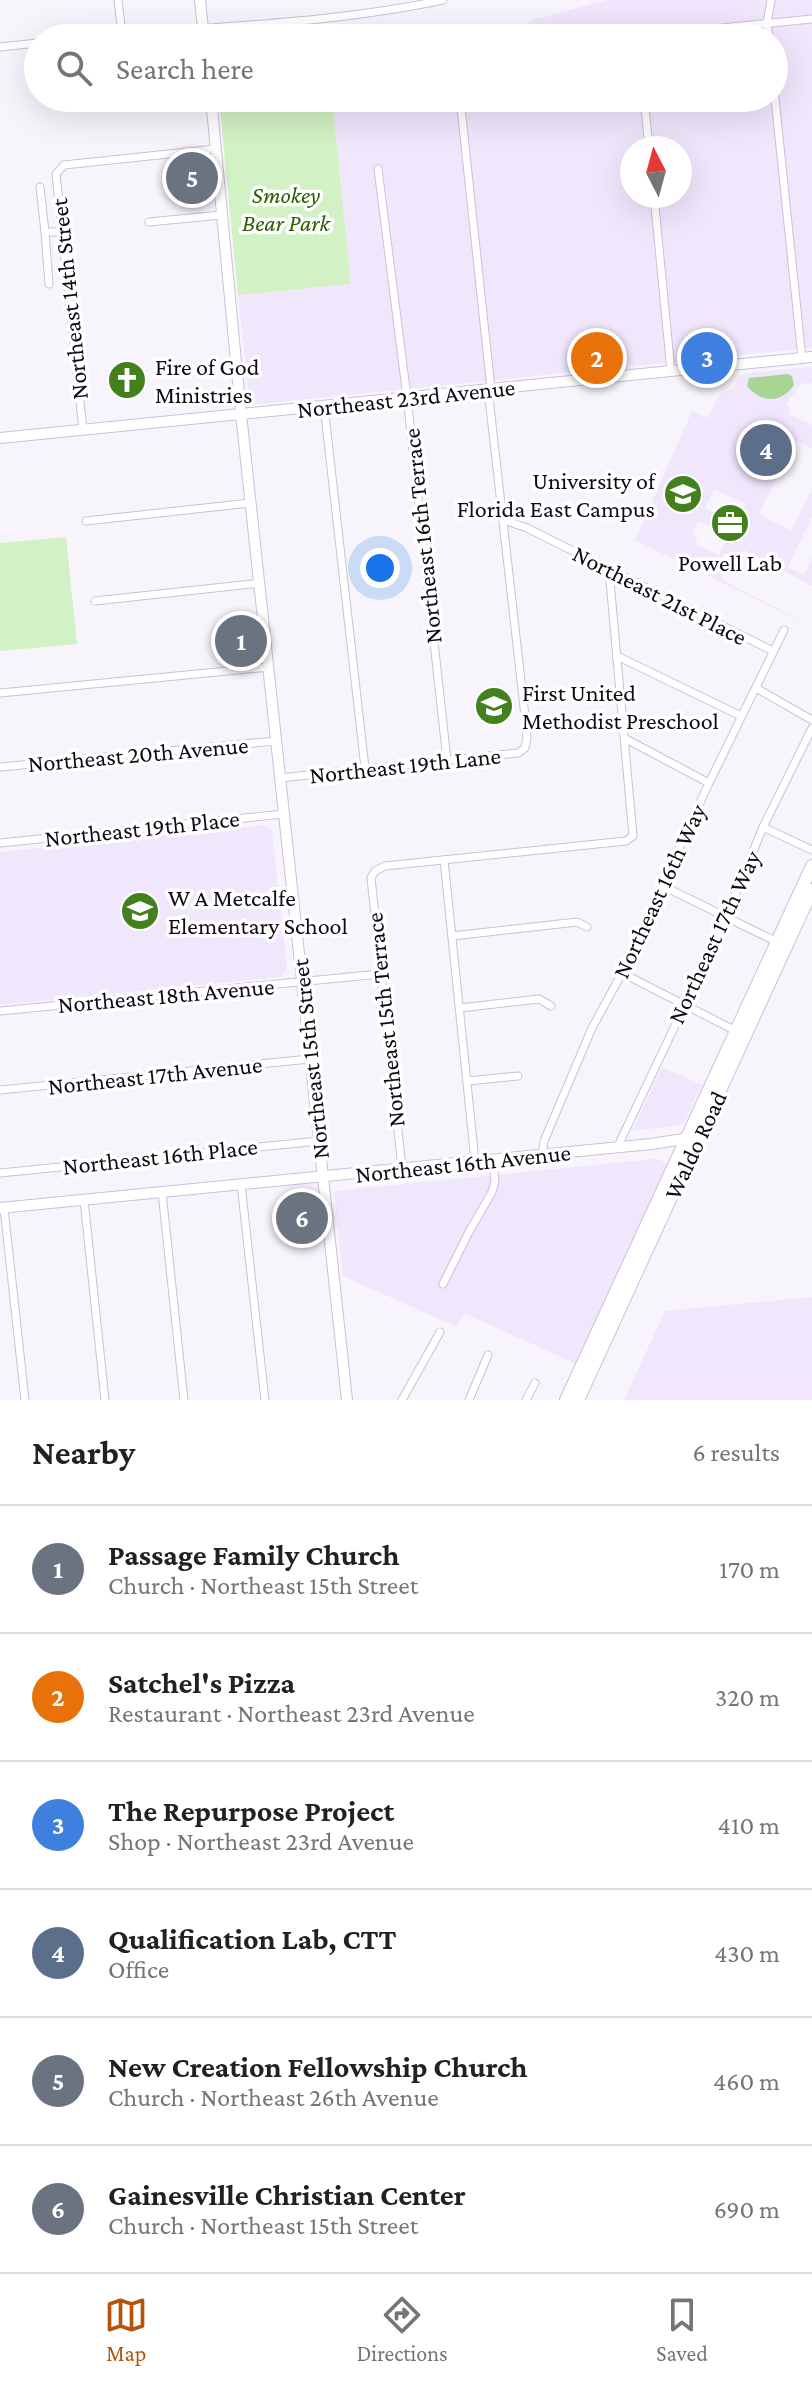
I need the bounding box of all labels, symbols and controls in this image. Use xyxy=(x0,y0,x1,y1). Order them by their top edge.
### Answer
search box xyxy=(24,24,788,112)
icon: search xyxy=(52,46,96,90)
text: Search here xyxy=(116,52,254,85)
north arrow xyxy=(620,136,692,208)
pin: 5 xyxy=(166,148,218,208)
park label: Smokey Bear Park xyxy=(242,181,331,236)
street label: Northeast 14th Street xyxy=(45,196,93,401)
pin: 2 xyxy=(571,328,623,388)
pin: 3 xyxy=(681,328,733,388)
place label: Fire of God Ministries xyxy=(155,353,260,408)
church icon: Fire of God Ministries xyxy=(106,359,148,401)
street label: Northeast 23rd Avenue xyxy=(296,373,516,423)
pin: 4 xyxy=(740,420,792,480)
street label: Northeast 16th Terrace xyxy=(397,427,447,645)
place label: University of Florida East Campus xyxy=(457,467,657,522)
school or university icon: University of Florida East Campus xyxy=(662,473,704,515)
office icon: Powell Lab xyxy=(709,502,751,544)
street label: Northeast 21st Place xyxy=(569,539,751,651)
your location xyxy=(360,548,400,588)
place label: Powell Lab xyxy=(678,549,782,576)
pin: 1 xyxy=(215,611,267,671)
place label: First United Methodist Preschool xyxy=(522,679,719,734)
school or university icon: First United Methodist Preschool xyxy=(473,685,515,727)
street label: Northeast 20th Avenue xyxy=(27,731,249,777)
street label: Northeast 19th Lane xyxy=(308,742,502,788)
street label: Northeast 16th Way xyxy=(607,799,712,982)
street label: Northeast 19th Place xyxy=(43,804,241,852)
street label: Northeast 17th Way xyxy=(662,845,766,1028)
place label: W A Metcalfe Elementary School xyxy=(168,884,348,939)
school or university icon: W A Metcalfe Elementary School xyxy=(119,890,161,932)
street label: Northeast 15th Terrace xyxy=(360,911,410,1129)
street label: Northeast 15th Street xyxy=(286,957,334,1160)
street label: Northeast 18th Avenue xyxy=(57,972,275,1018)
street label: Northeast 17th Avenue xyxy=(46,1050,264,1100)
street label: Waldo Road xyxy=(658,1086,732,1203)
street label: Northeast 16th Place xyxy=(61,1132,259,1180)
street label: Northeast 16th Avenue xyxy=(354,1138,572,1188)
pin: 6 xyxy=(276,1188,328,1248)
text: Nearby xyxy=(32,1434,135,1471)
text: 6 results xyxy=(692,1438,780,1467)
text: Passage Family Church xyxy=(108,1538,399,1571)
text: 1 xyxy=(53,1555,63,1584)
text: 170 m xyxy=(719,1555,780,1584)
text: Church · Northeast 15th Street xyxy=(108,1571,418,1600)
text: Satchel's Pizza xyxy=(108,1666,295,1699)
text: 2 xyxy=(51,1683,65,1712)
text: 320 m xyxy=(715,1683,780,1712)
text: Restaurant · Northeast 23rd Avenue xyxy=(108,1699,475,1728)
text: The Repurpose Project xyxy=(108,1794,394,1827)
text: 3 xyxy=(52,1811,64,1840)
text: 410 m xyxy=(718,1811,780,1840)
text: Shop · Northeast 23rd Avenue xyxy=(108,1827,414,1856)
text: Qualification Lab, CTT xyxy=(108,1922,396,1955)
text: 4 xyxy=(51,1939,65,1968)
text: 430 m xyxy=(714,1939,780,1968)
text: Office xyxy=(108,1955,169,1984)
text: New Creation Fellowship Church xyxy=(108,2050,528,2083)
text: 5 xyxy=(52,2067,64,2096)
text: 460 m xyxy=(713,2067,780,2096)
text: Church · Northeast 26th Avenue xyxy=(108,2083,439,2112)
text: Gainesville Christian Center xyxy=(108,2178,466,2211)
text: 6 xyxy=(51,2195,65,2224)
text: 690 m xyxy=(714,2195,780,2224)
text: Church · Northeast 15th Street xyxy=(108,2211,418,2240)
tab: Map xyxy=(104,2293,148,2366)
tab: Directions xyxy=(357,2293,448,2366)
tab: Saved xyxy=(656,2293,708,2366)

